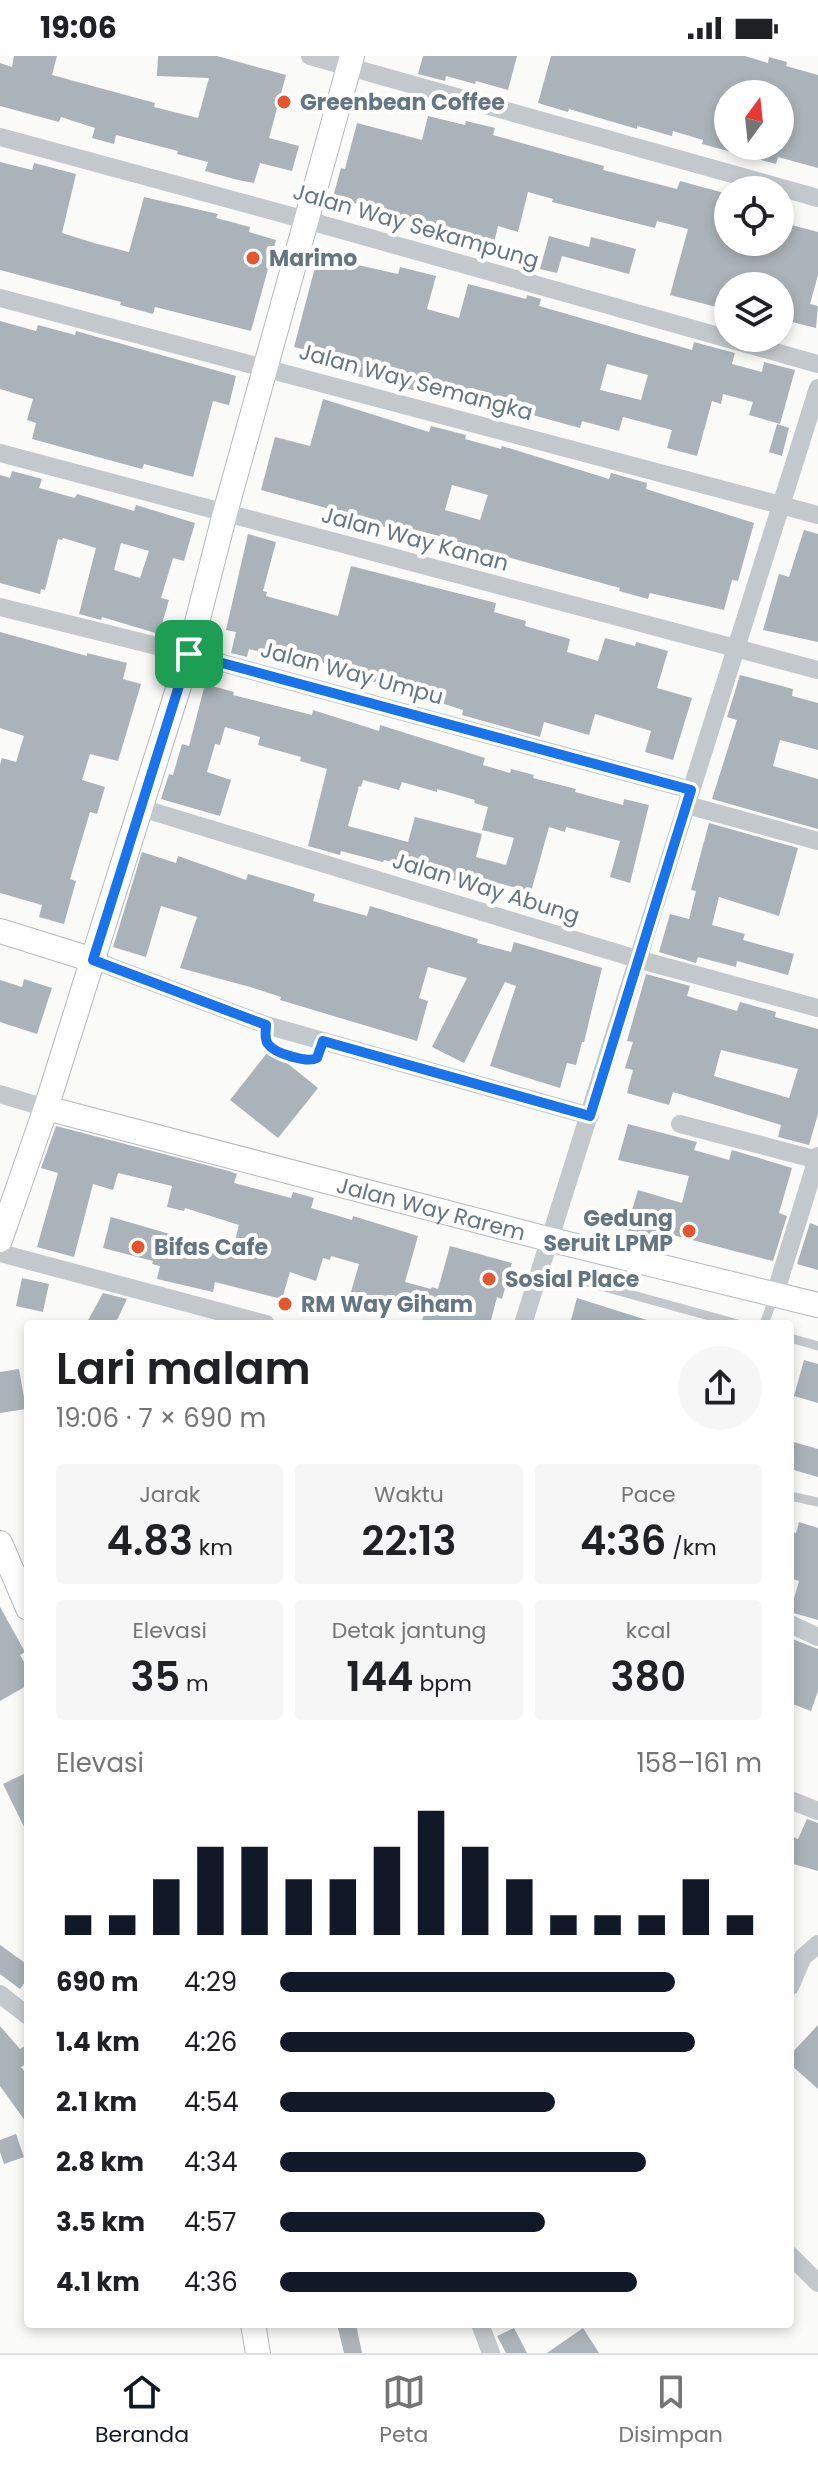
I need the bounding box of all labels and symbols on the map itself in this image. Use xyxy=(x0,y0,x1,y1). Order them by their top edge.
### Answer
north arrow xyxy=(714,80,794,160)
place label: Greenbean Coffee xyxy=(300,87,505,118)
marker: Greenbean Coffee xyxy=(275,93,293,111)
street label: Jalan Way Sekampung xyxy=(289,176,543,276)
place label: Marimo xyxy=(269,243,357,274)
marker: Marimo xyxy=(244,249,262,267)
street label: Jalan Way Semangka xyxy=(296,336,536,428)
street label: Jalan Way Kanan xyxy=(318,499,512,579)
pin xyxy=(155,620,223,688)
street label: Jalan Way Umpu xyxy=(257,634,447,712)
street label: Jalan Way Abung xyxy=(389,845,583,931)
street label: Jalan Way Rarem xyxy=(333,1169,529,1248)
place label: Gedung Seruit LPMP xyxy=(543,1203,673,1259)
marker: Gedung Seruit LPMP xyxy=(680,1222,698,1240)
place label: Bifas Cafe xyxy=(154,1232,268,1263)
marker: Bifas Cafe xyxy=(129,1238,147,1256)
place label: Sosial Place xyxy=(505,1264,639,1295)
marker: Sosial Place xyxy=(480,1270,498,1288)
place label: RM Way Giham xyxy=(301,1289,473,1320)
marker: RM Way Giham xyxy=(276,1295,294,1313)

